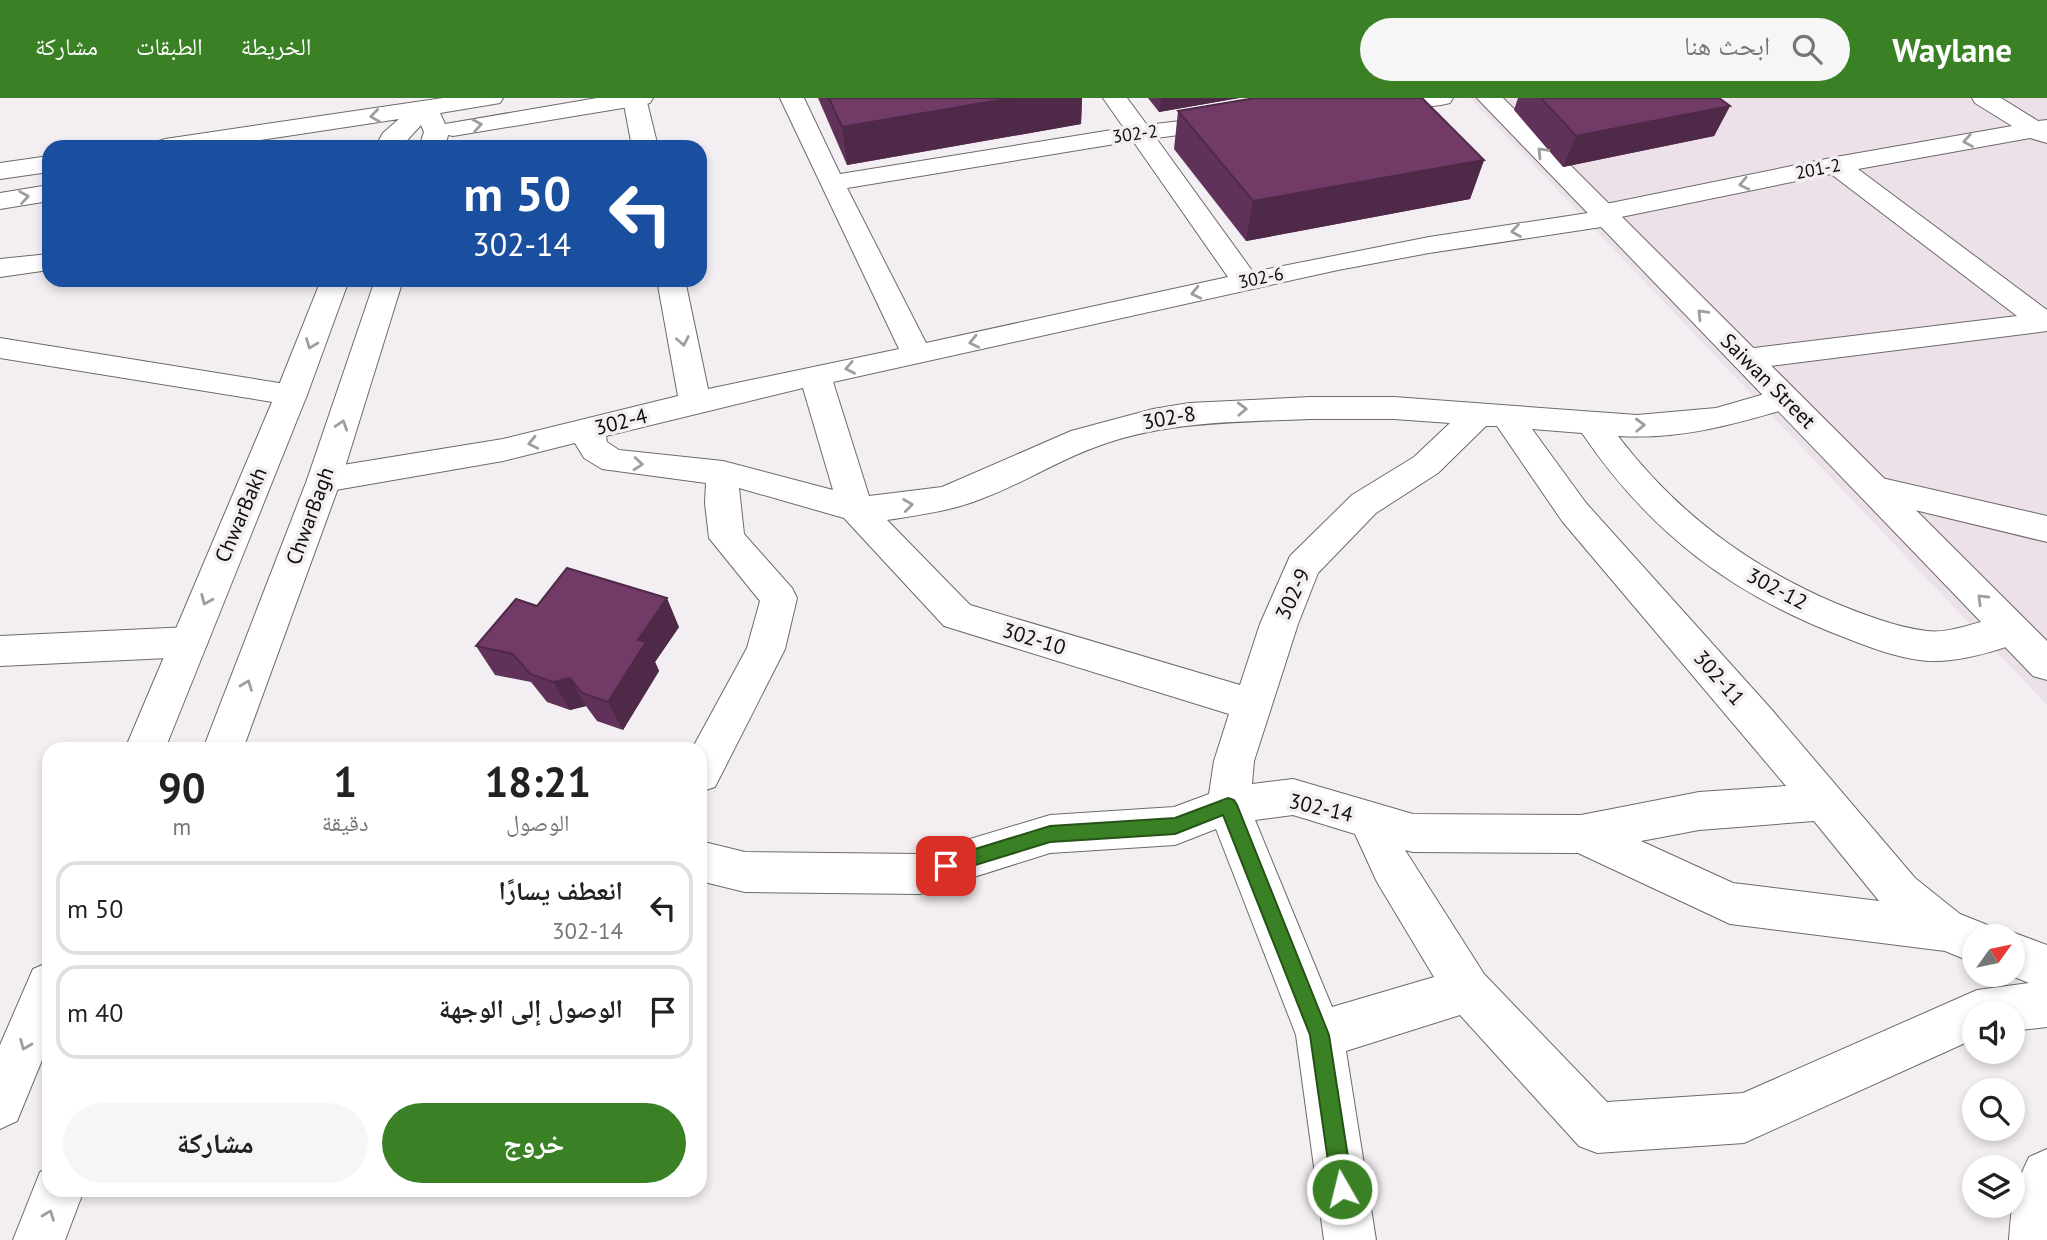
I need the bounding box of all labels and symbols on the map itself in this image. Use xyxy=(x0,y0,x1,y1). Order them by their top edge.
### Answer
one-way arrow xyxy=(369,108,381,123)
one-way arrow xyxy=(471,118,483,133)
street label: 302-2 xyxy=(1111,119,1159,148)
one-way arrow xyxy=(1962,133,1974,148)
one-way arrow xyxy=(1538,148,1551,161)
street label: 201-2 xyxy=(1793,153,1843,184)
one-way arrow xyxy=(1738,175,1750,190)
one-way arrow xyxy=(19,190,30,205)
one-way arrow xyxy=(1510,223,1522,238)
street label: 302-6 xyxy=(1236,262,1286,294)
one-way arrow xyxy=(1190,284,1202,299)
one-way arrow xyxy=(1698,309,1711,322)
street label: Saiwan Street xyxy=(1715,327,1822,434)
one-way arrow xyxy=(968,334,980,349)
one-way arrow xyxy=(675,335,690,347)
one-way arrow xyxy=(305,337,319,349)
one-way arrow xyxy=(844,360,856,375)
street label: 302-8 xyxy=(1140,400,1198,435)
street label: 302-4 xyxy=(592,402,650,441)
one-way arrow xyxy=(1237,402,1248,417)
one-way arrow xyxy=(1635,418,1646,433)
one-way arrow xyxy=(333,420,348,432)
one-way arrow xyxy=(527,434,539,449)
one-way arrow xyxy=(632,456,643,471)
street label: ChwarBakh xyxy=(208,463,273,566)
street label: ChwarBagh xyxy=(279,463,340,568)
one-way arrow xyxy=(902,498,914,513)
street label: 302-12 xyxy=(1742,561,1812,616)
street label: 302-9 xyxy=(1269,564,1316,624)
one-way arrow xyxy=(201,593,215,605)
one-way arrow xyxy=(1977,594,1990,607)
street label: 302-10 xyxy=(999,616,1069,661)
street label: 302-11 xyxy=(1688,644,1751,711)
one-way arrow xyxy=(239,680,253,692)
street label: 302-14 xyxy=(1287,787,1356,828)
pin xyxy=(916,836,976,896)
north arrow xyxy=(1962,924,2025,987)
one-way arrow xyxy=(19,1038,33,1050)
position arrow xyxy=(1305,1152,1379,1226)
one-way arrow xyxy=(41,1209,55,1222)

